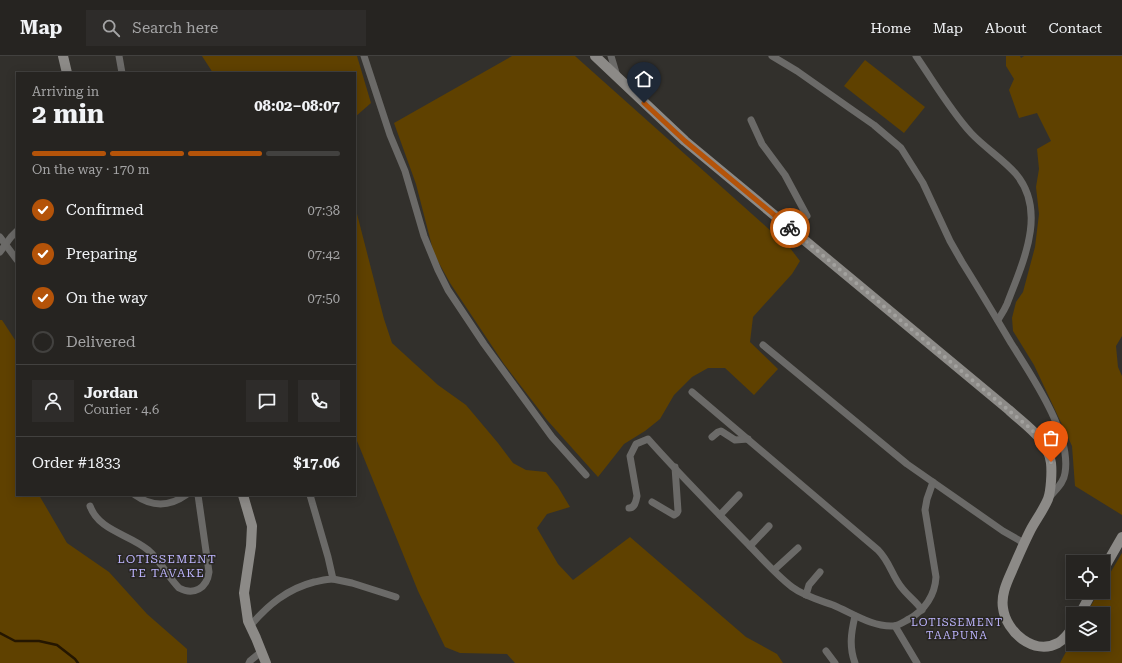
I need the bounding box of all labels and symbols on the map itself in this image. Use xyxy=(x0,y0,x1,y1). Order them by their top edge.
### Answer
pin xyxy=(627,62,661,103)
courier xyxy=(770,208,810,248)
pin xyxy=(1034,421,1068,462)
district label: LOTISSEMENT TE TAVAKE xyxy=(117,552,217,580)
district label: LOTISSEMENT TAAPUNA xyxy=(911,616,1003,642)

